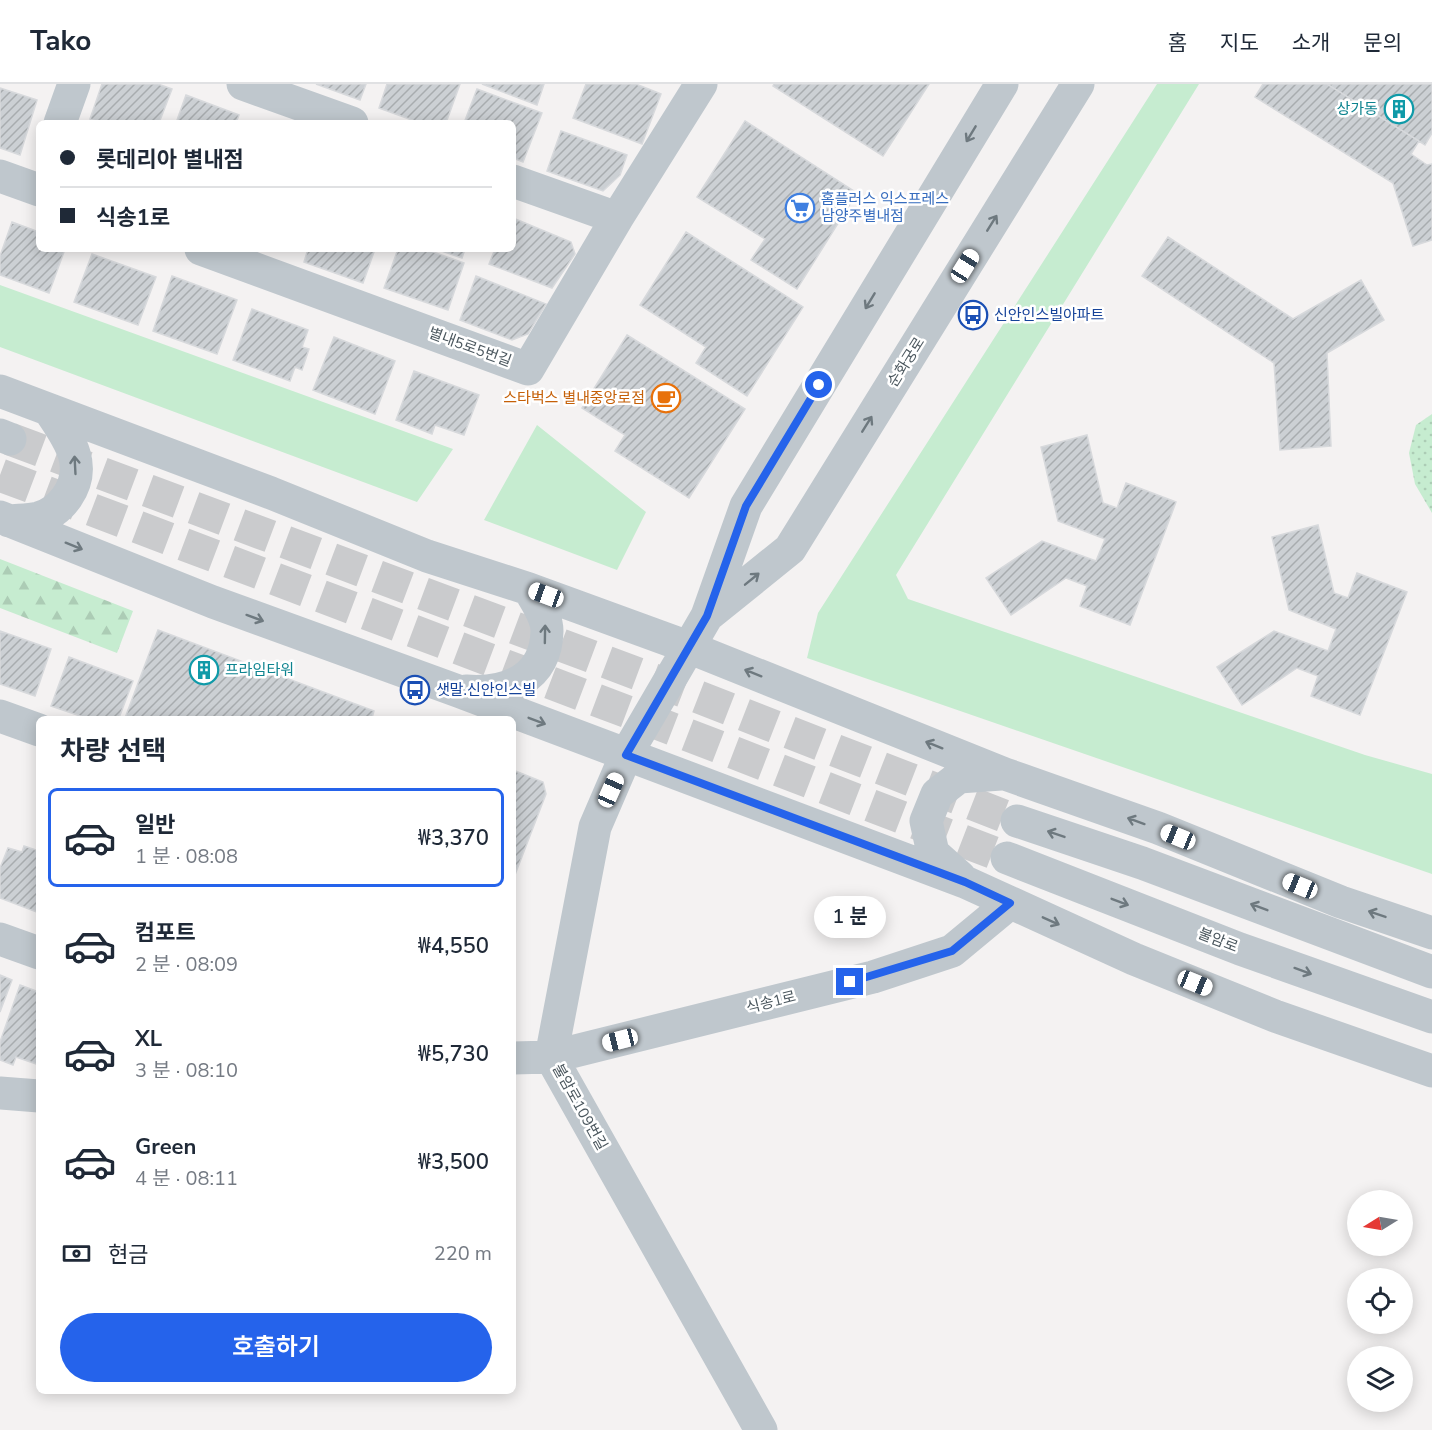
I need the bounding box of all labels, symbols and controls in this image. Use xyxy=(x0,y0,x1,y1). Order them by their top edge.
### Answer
text: Tako xyxy=(30,22,91,60)
text: 홈 xyxy=(1168,29,1187,57)
text: 지도 xyxy=(1220,29,1259,57)
text: 소개 xyxy=(1292,29,1330,57)
text: 문의 xyxy=(1363,29,1402,57)
building icon: 상가동 xyxy=(1383,93,1415,125)
place label: 상가동 xyxy=(1337,99,1378,119)
one-way arrow xyxy=(965,125,977,142)
text: 롯데리아 별내점 xyxy=(96,145,244,175)
place label: 홈플러스 익스프레스 남양주별내점 xyxy=(821,189,949,226)
supermarket icon: 홈플러스 익스프레스 남양주별내점 xyxy=(784,192,816,224)
text: 식송1로 xyxy=(96,203,170,233)
one-way arrow xyxy=(986,215,998,232)
car xyxy=(948,246,982,286)
one-way arrow xyxy=(864,292,876,309)
bus stop icon: 신안인스빌아파트 xyxy=(957,299,989,331)
place label: 신안인스빌아파트 xyxy=(994,305,1105,325)
street label: 별내5로5번길 xyxy=(426,323,514,371)
street label: 순화궁로 xyxy=(883,333,929,391)
route start xyxy=(805,371,832,398)
cafe icon: 스타벅스 별내중앙로점 xyxy=(650,382,682,414)
place label: 스타벅스 별내중앙로점 xyxy=(503,388,645,408)
one-way arrow xyxy=(861,416,873,433)
one-way arrow xyxy=(69,456,80,475)
one-way arrow xyxy=(64,542,83,553)
one-way arrow xyxy=(744,573,760,586)
car xyxy=(526,580,566,610)
one-way arrow xyxy=(246,613,264,624)
one-way arrow xyxy=(539,624,551,644)
building icon: 프라임타워 xyxy=(188,654,220,686)
place label: 프라임타워 xyxy=(225,660,294,680)
one-way arrow xyxy=(744,667,763,678)
bus stop icon: 샛말.신안인스빌 xyxy=(399,674,431,706)
place label: 샛말.신안인스빌 xyxy=(436,680,536,700)
one-way arrow xyxy=(527,716,546,727)
text: 차량 선택 xyxy=(60,733,167,770)
one-way arrow xyxy=(925,739,944,750)
car xyxy=(595,770,627,810)
text: 일반 xyxy=(135,810,175,840)
icon: car xyxy=(63,811,117,865)
one-way arrow xyxy=(1127,814,1146,825)
car xyxy=(1158,822,1198,852)
text: ₩3,370 xyxy=(418,823,489,853)
one-way arrow xyxy=(1047,827,1066,838)
text: 1 분 · 08:08 xyxy=(135,843,238,870)
car xyxy=(1280,871,1320,901)
callout: 1 분 xyxy=(814,895,886,937)
one-way arrow xyxy=(1110,897,1129,908)
one-way arrow xyxy=(1250,901,1269,912)
text: 1 분 xyxy=(832,903,868,930)
one-way arrow xyxy=(1368,908,1387,919)
one-way arrow xyxy=(1042,916,1060,928)
text: 컴포트 xyxy=(135,918,196,948)
icon: car xyxy=(63,919,117,973)
street label: 불암로 xyxy=(1195,923,1241,957)
text: ₩4,550 xyxy=(418,931,489,961)
text: 2 분 · 08:09 xyxy=(135,951,238,978)
one-way arrow xyxy=(1293,967,1311,978)
route end xyxy=(836,968,863,995)
car xyxy=(1175,968,1215,998)
street label: 식송1로 xyxy=(744,986,798,1018)
text: XL xyxy=(135,1024,162,1054)
icon: car xyxy=(63,1027,117,1081)
car xyxy=(600,1027,640,1053)
text: ₩5,730 xyxy=(418,1039,489,1069)
text: 3 분 · 08:10 xyxy=(135,1057,238,1084)
street label: 불암로109번길 xyxy=(548,1060,612,1154)
text: Green xyxy=(135,1132,196,1162)
icon: car xyxy=(63,1135,117,1189)
text: ₩3,500 xyxy=(418,1147,489,1177)
text: 4 분 · 08:11 xyxy=(135,1165,238,1192)
north arrow xyxy=(1347,1190,1413,1256)
map controls xyxy=(1347,1190,1413,1412)
icon: cash xyxy=(60,1237,93,1270)
text: 현금 xyxy=(108,1240,148,1270)
text: 220 m xyxy=(434,1240,492,1267)
button: locate xyxy=(1347,1268,1413,1334)
button: 호출하기 xyxy=(60,1313,492,1382)
button: layers xyxy=(1347,1346,1413,1412)

